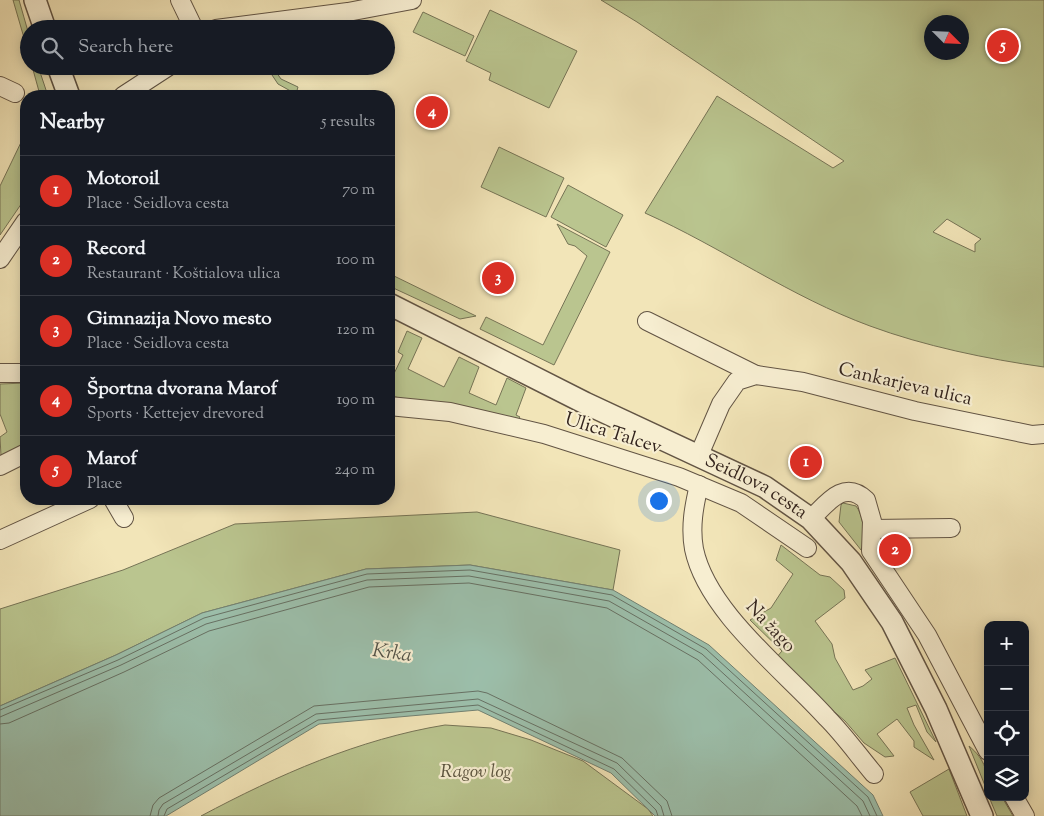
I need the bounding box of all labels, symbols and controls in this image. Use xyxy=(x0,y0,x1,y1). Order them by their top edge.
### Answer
north arrow xyxy=(924,15,969,60)
search box xyxy=(20,20,395,75)
pin: 5 xyxy=(987,27,1019,65)
icon: search xyxy=(38,34,66,62)
text: Search here xyxy=(78,34,173,61)
pin: 4 xyxy=(416,93,448,131)
text: Nearby xyxy=(40,108,105,138)
text: 5 results xyxy=(321,111,375,134)
text: Motoroil xyxy=(87,166,160,193)
text: 1 xyxy=(53,179,59,202)
text: 70 m xyxy=(342,179,375,202)
text: Place · Seidlova cesta xyxy=(87,193,229,216)
text: Record xyxy=(87,236,146,263)
text: 2 xyxy=(52,249,60,272)
text: 100 m xyxy=(336,249,375,272)
pin: 3 xyxy=(482,259,514,297)
text: Restaurant · Koštialova ulica xyxy=(87,263,280,286)
text: Gimnazija Novo mesto xyxy=(87,306,272,333)
text: 3 xyxy=(53,319,59,342)
text: 120 m xyxy=(337,319,375,342)
text: Place · Seidlova cesta xyxy=(87,333,229,356)
street label: Cankarjeva ulica xyxy=(835,356,975,414)
text: Športna dvorana Marof xyxy=(87,376,277,403)
text: 4 xyxy=(52,389,60,412)
text: 190 m xyxy=(337,389,375,412)
text: Sports · Kettejev drevored xyxy=(87,403,264,426)
street label: Ulica Talcev xyxy=(561,406,665,462)
pin: 1 xyxy=(790,443,822,481)
text: Marof xyxy=(87,446,137,473)
street label: Seidlova cesta xyxy=(700,447,813,526)
text: 5 xyxy=(53,459,59,482)
text: 240 m xyxy=(334,459,375,482)
text: Place xyxy=(87,473,122,496)
your location xyxy=(646,488,672,514)
pin: 2 xyxy=(879,531,911,569)
street label: Na žago xyxy=(739,595,801,659)
map controls xyxy=(984,621,1029,801)
button: + xyxy=(984,621,1029,666)
water label: Krka xyxy=(370,637,414,671)
button: − xyxy=(984,666,1029,711)
button: locate xyxy=(984,711,1029,756)
button: layers xyxy=(984,756,1029,801)
park label: Ragov log xyxy=(440,759,512,786)

